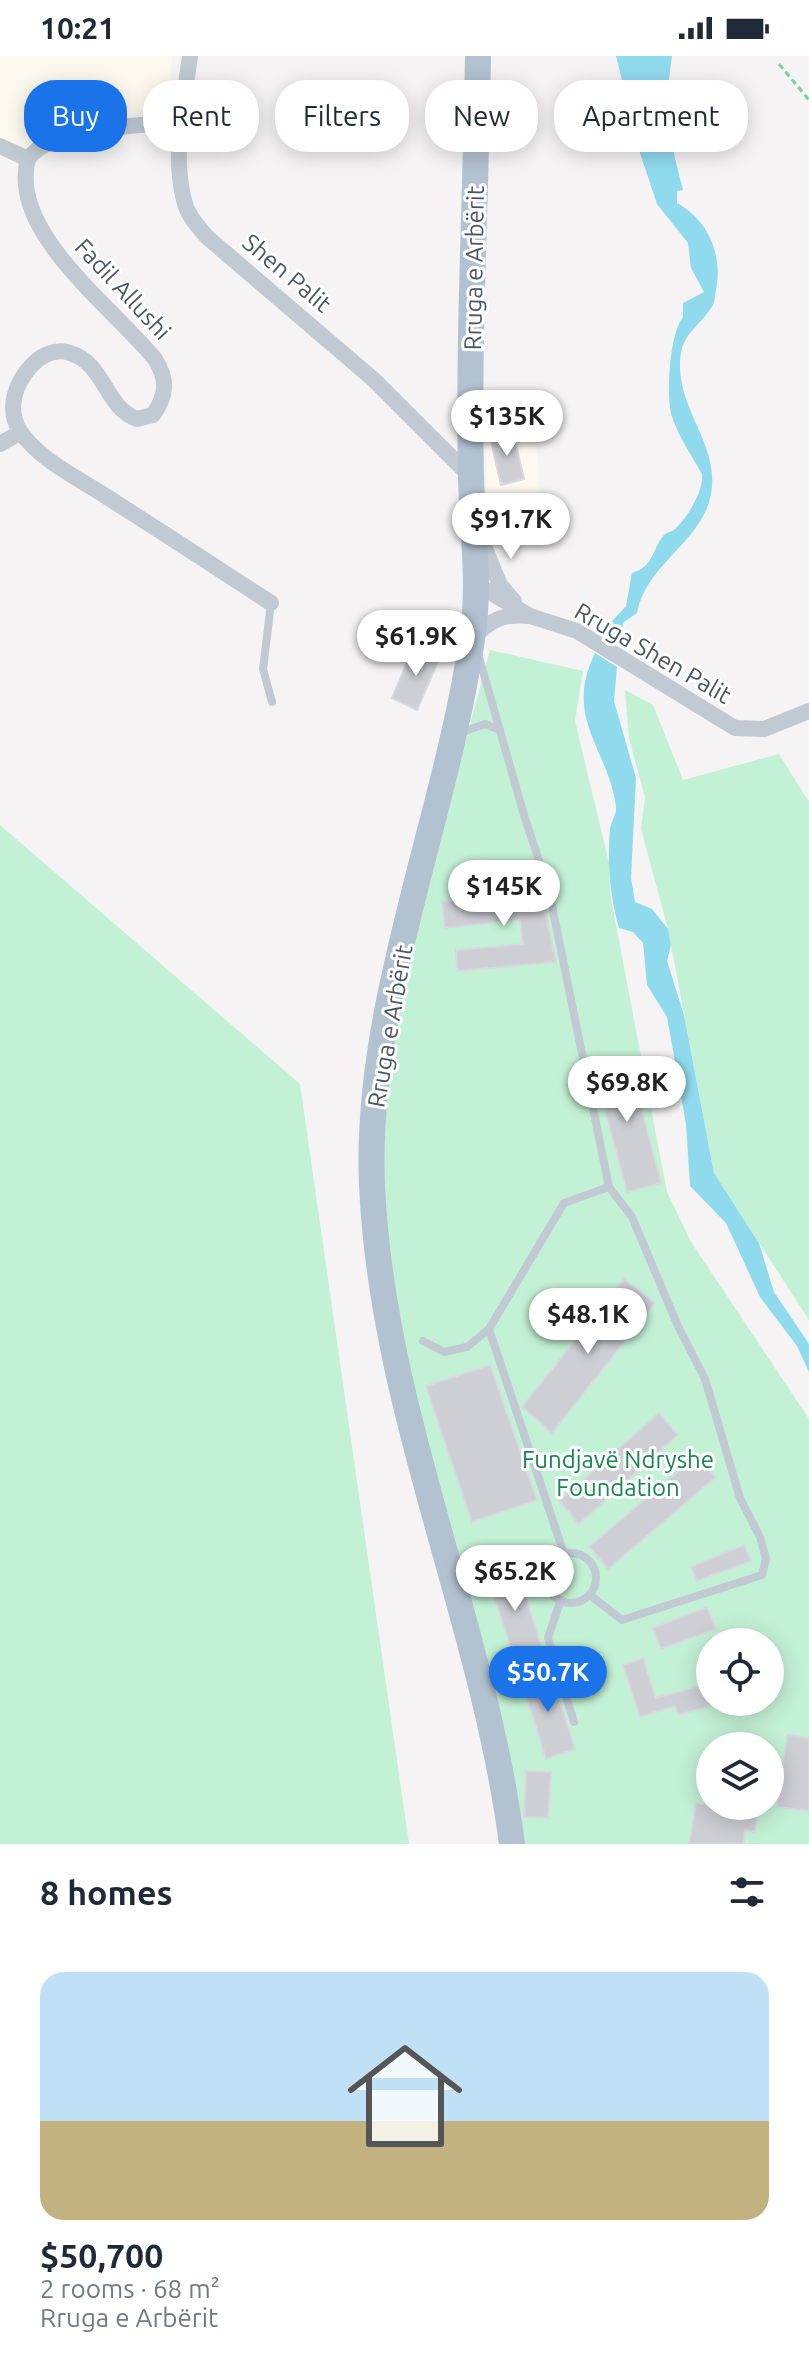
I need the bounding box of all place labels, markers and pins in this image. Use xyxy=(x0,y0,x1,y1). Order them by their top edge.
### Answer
pin: $135K xyxy=(451,390,563,458)
pin: $91.7K xyxy=(446,493,576,561)
pin: $61.9K xyxy=(351,610,481,678)
pin: $145K xyxy=(448,860,560,928)
pin: $69.8K xyxy=(562,1056,692,1124)
pin: $48.1K xyxy=(523,1288,653,1356)
pin: $65.2K xyxy=(450,1545,580,1613)
pin: $50.7K xyxy=(483,1646,613,1714)

